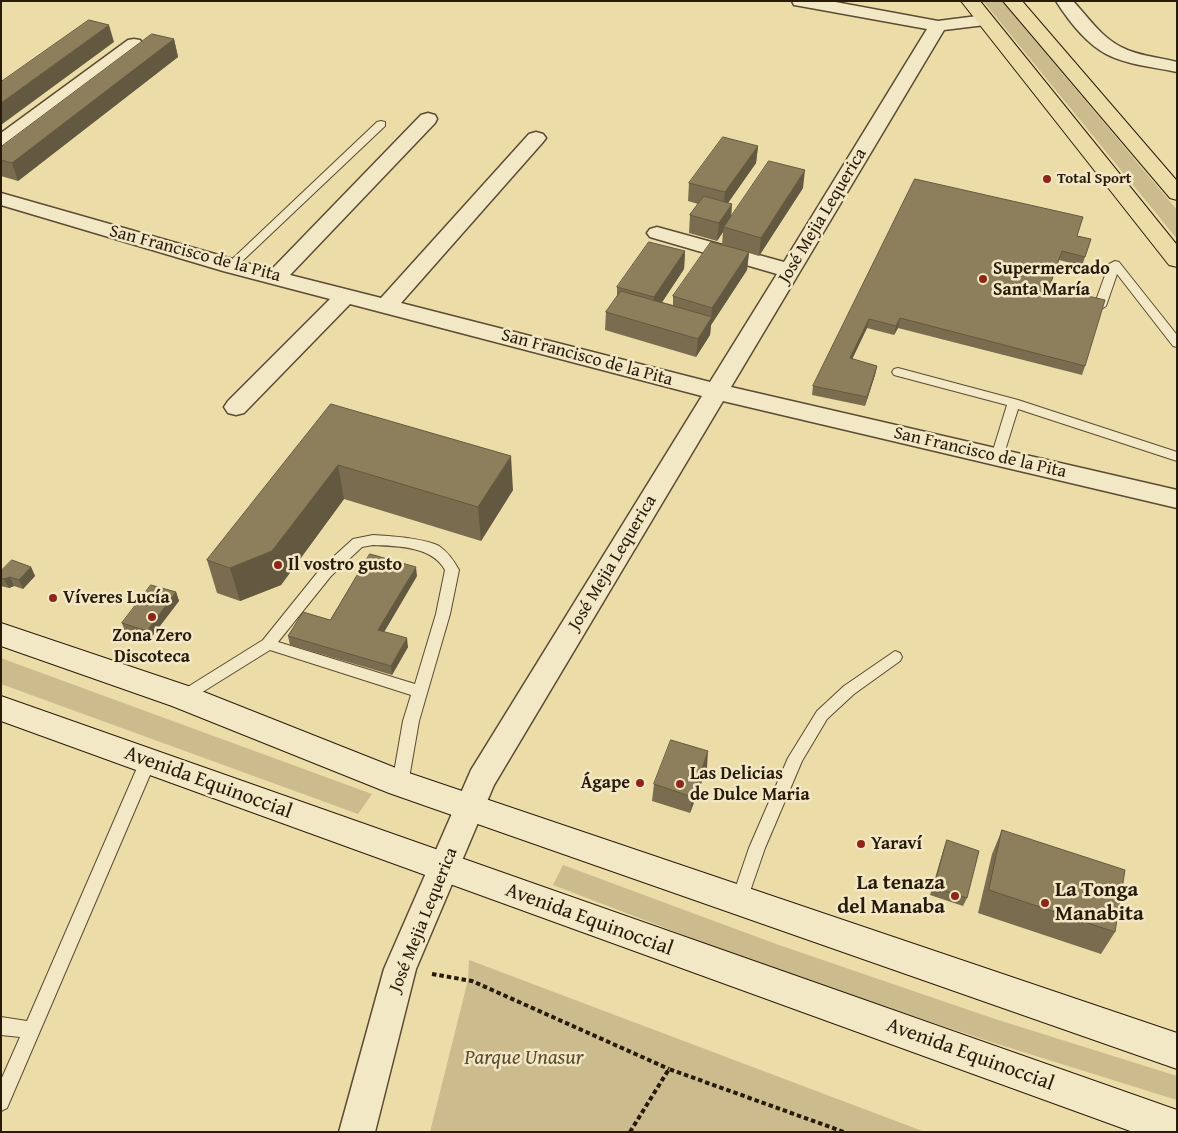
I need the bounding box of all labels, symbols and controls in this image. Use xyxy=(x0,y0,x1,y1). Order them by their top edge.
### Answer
street label: José Mejia Lequerica xyxy=(774,145,872,287)
place label: Total Sport xyxy=(1057,170,1132,188)
marker: Total Sport xyxy=(1041,173,1053,185)
street label: San Francisco de la Pita xyxy=(107,221,283,287)
place label: Supermercado Santa María xyxy=(993,258,1110,300)
marker: Supermercado Santa María xyxy=(977,273,989,285)
street label: San Francisco de la Pita xyxy=(499,325,675,391)
street label: San Francisco de la Pita xyxy=(892,423,1068,483)
street label: José Mejia Lequerica xyxy=(564,492,662,634)
place label: Il vostro gusto xyxy=(288,554,402,576)
marker: Il vostro gusto xyxy=(272,559,284,571)
place label: Víveres Lucía xyxy=(63,587,170,609)
marker: Víveres Lucía xyxy=(47,592,59,604)
marker: Zona Zero Discoteca xyxy=(146,611,158,623)
place label: Zona Zero Discoteca xyxy=(112,625,192,668)
street label: Avenida Equinoccial xyxy=(121,741,295,825)
place label: Las Delicias de Dulce Maria xyxy=(690,763,810,806)
place label: Ágape xyxy=(581,772,630,794)
marker: Ágape xyxy=(634,777,646,789)
marker: Las Delicias de Dulce Maria xyxy=(674,778,686,790)
place label: Yaraví xyxy=(871,833,922,855)
marker: Yaraví xyxy=(855,838,867,850)
street label: José Mejia Lequerica xyxy=(385,845,463,995)
place label: La tenaza del Manaba xyxy=(837,871,945,921)
street label: Avenida Equinoccial xyxy=(502,878,676,962)
place label: La Tonga Manabita xyxy=(1055,878,1144,928)
marker: La tenaza del Manaba xyxy=(949,890,961,902)
marker: La Tonga Manabita xyxy=(1039,897,1051,909)
street label: Avenida Equinoccial xyxy=(883,1013,1057,1097)
park label: Parque Unasur xyxy=(464,1046,584,1072)

